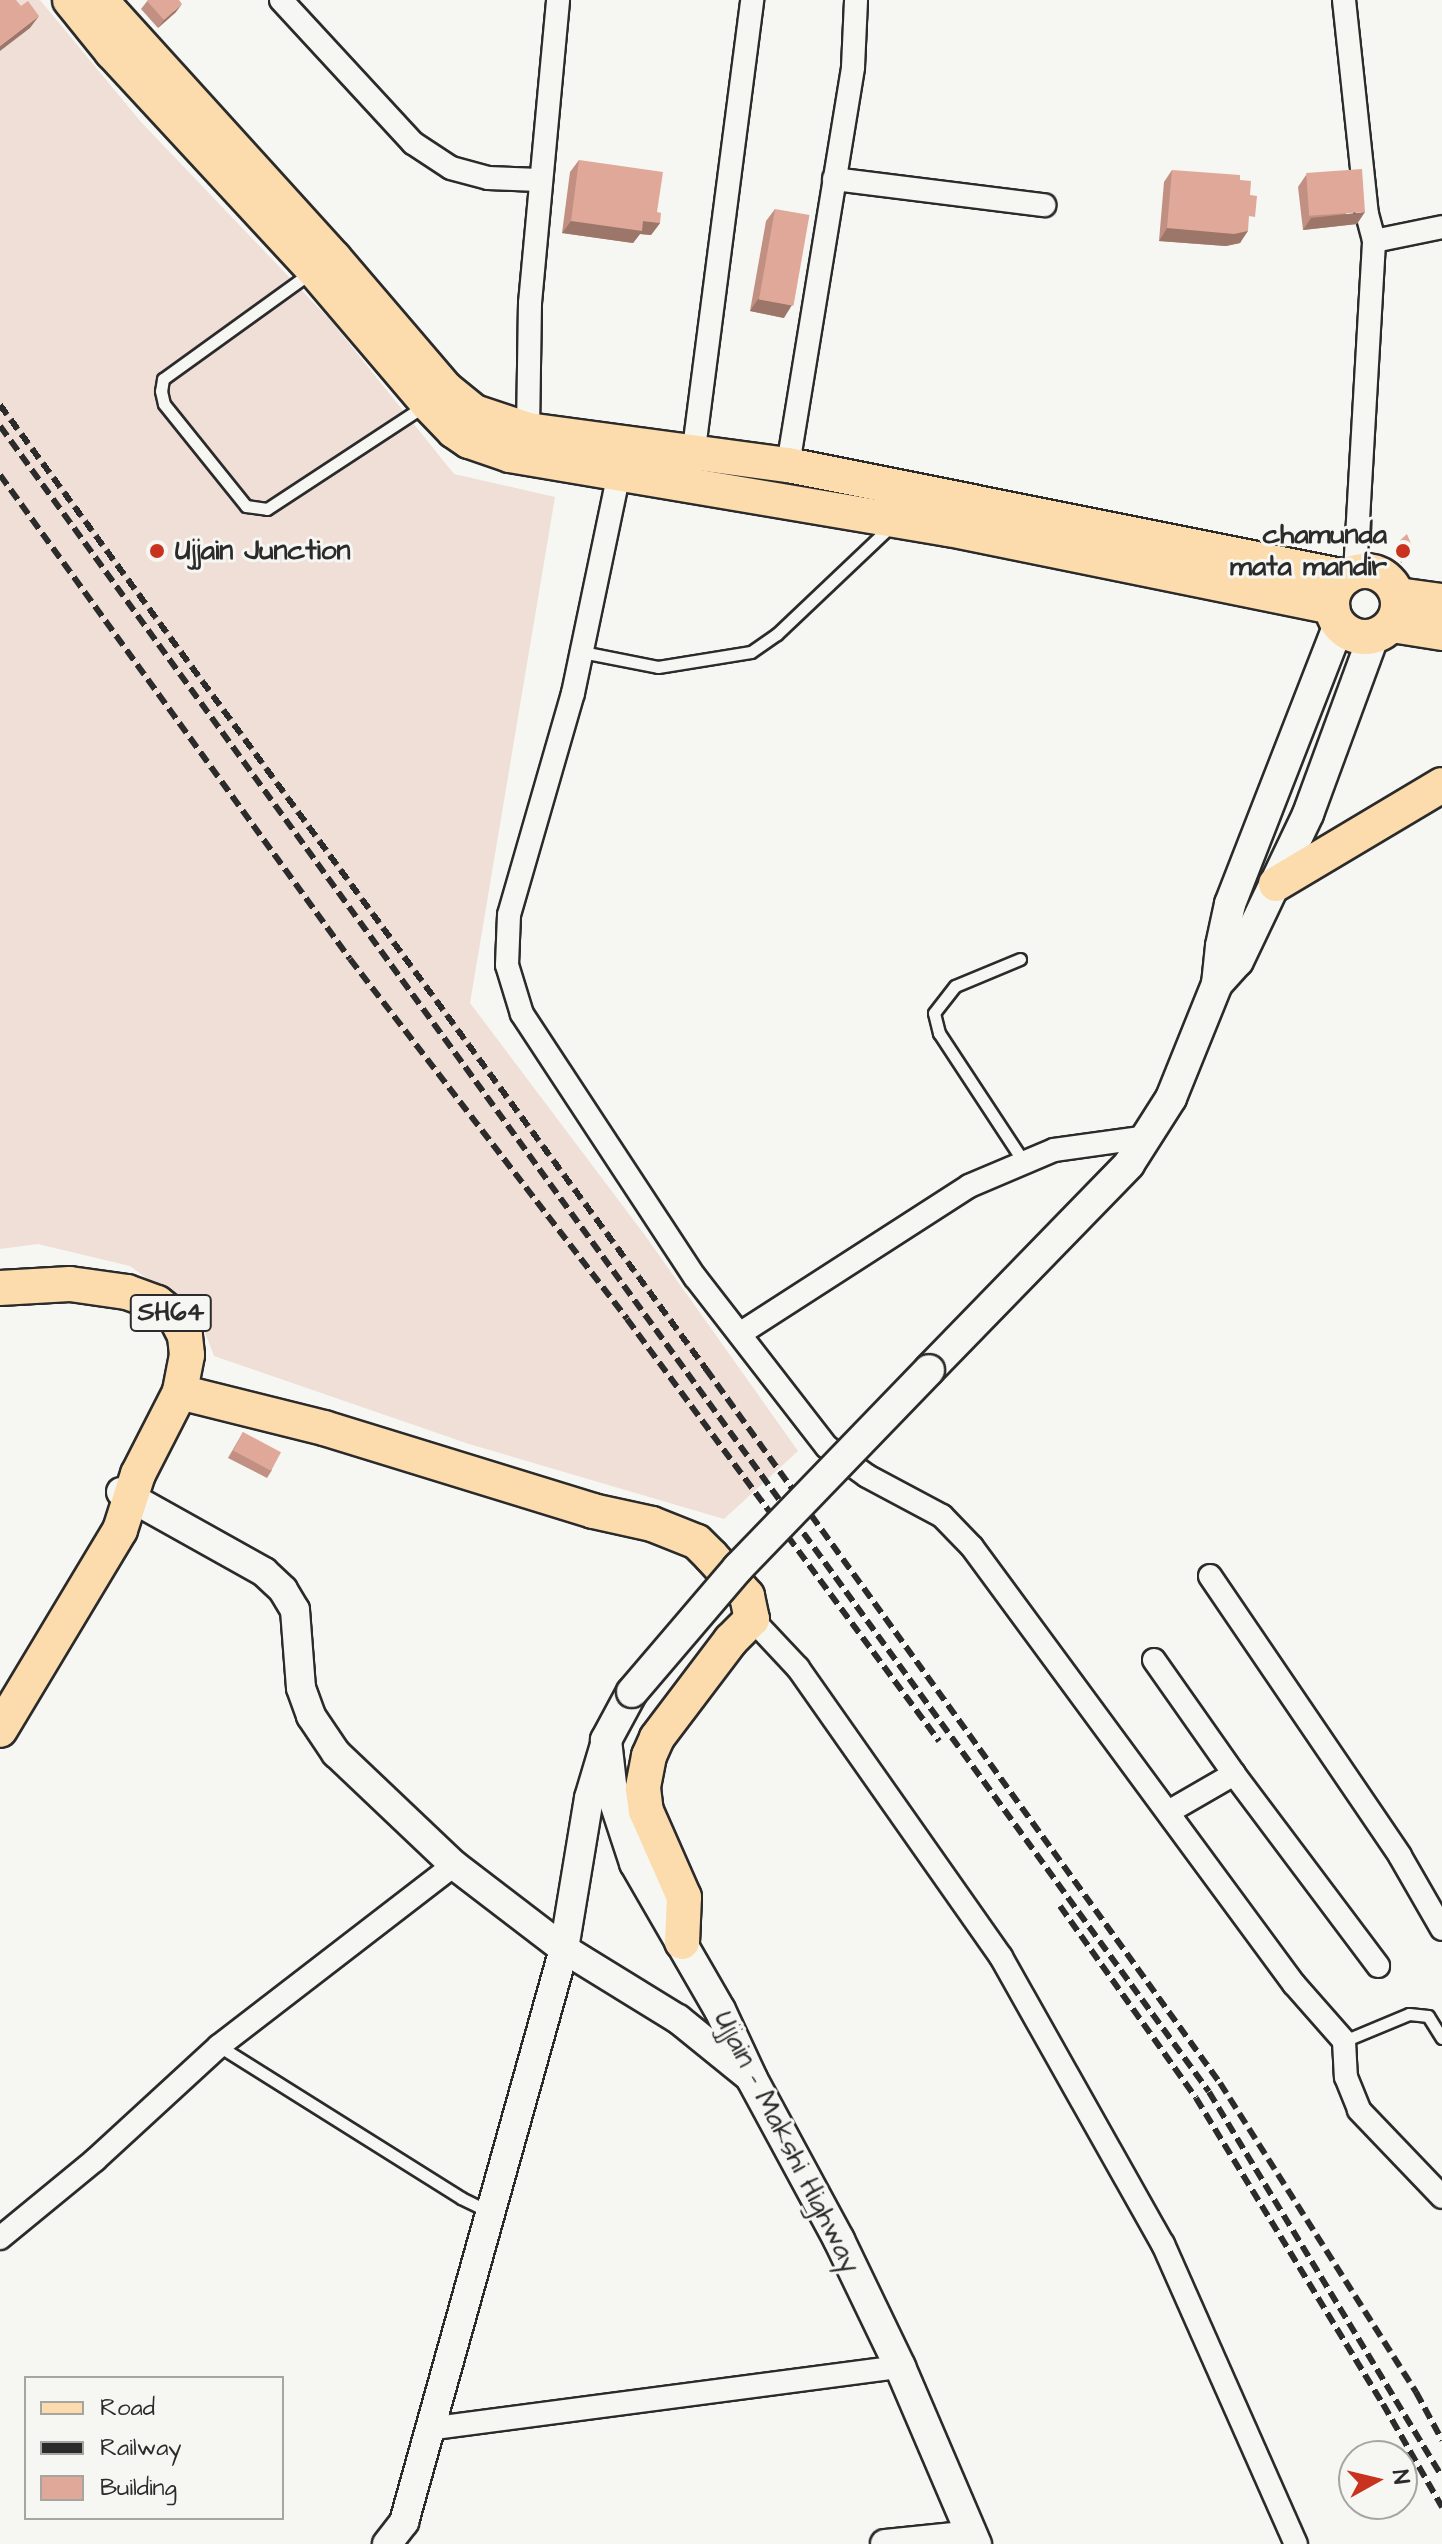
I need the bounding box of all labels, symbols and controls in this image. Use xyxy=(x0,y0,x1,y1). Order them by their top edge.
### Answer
place label: chamunda mata mandir xyxy=(1230,518,1387,584)
place label: Ujjain Junction xyxy=(175,534,350,568)
marker: Ujjain Junction xyxy=(146,540,168,562)
marker: chamunda mata mandir xyxy=(1394,542,1412,560)
road number: SH64 xyxy=(129,1291,213,1335)
street label: Ujjain - Makshi Highway xyxy=(706,2006,868,2278)
legend xyxy=(24,2376,284,2520)
text: Road xyxy=(100,2391,155,2425)
text: Railway xyxy=(100,2431,182,2465)
north arrow xyxy=(1338,2440,1418,2520)
text: N xyxy=(1384,2468,1417,2486)
text: Building xyxy=(100,2471,177,2505)

